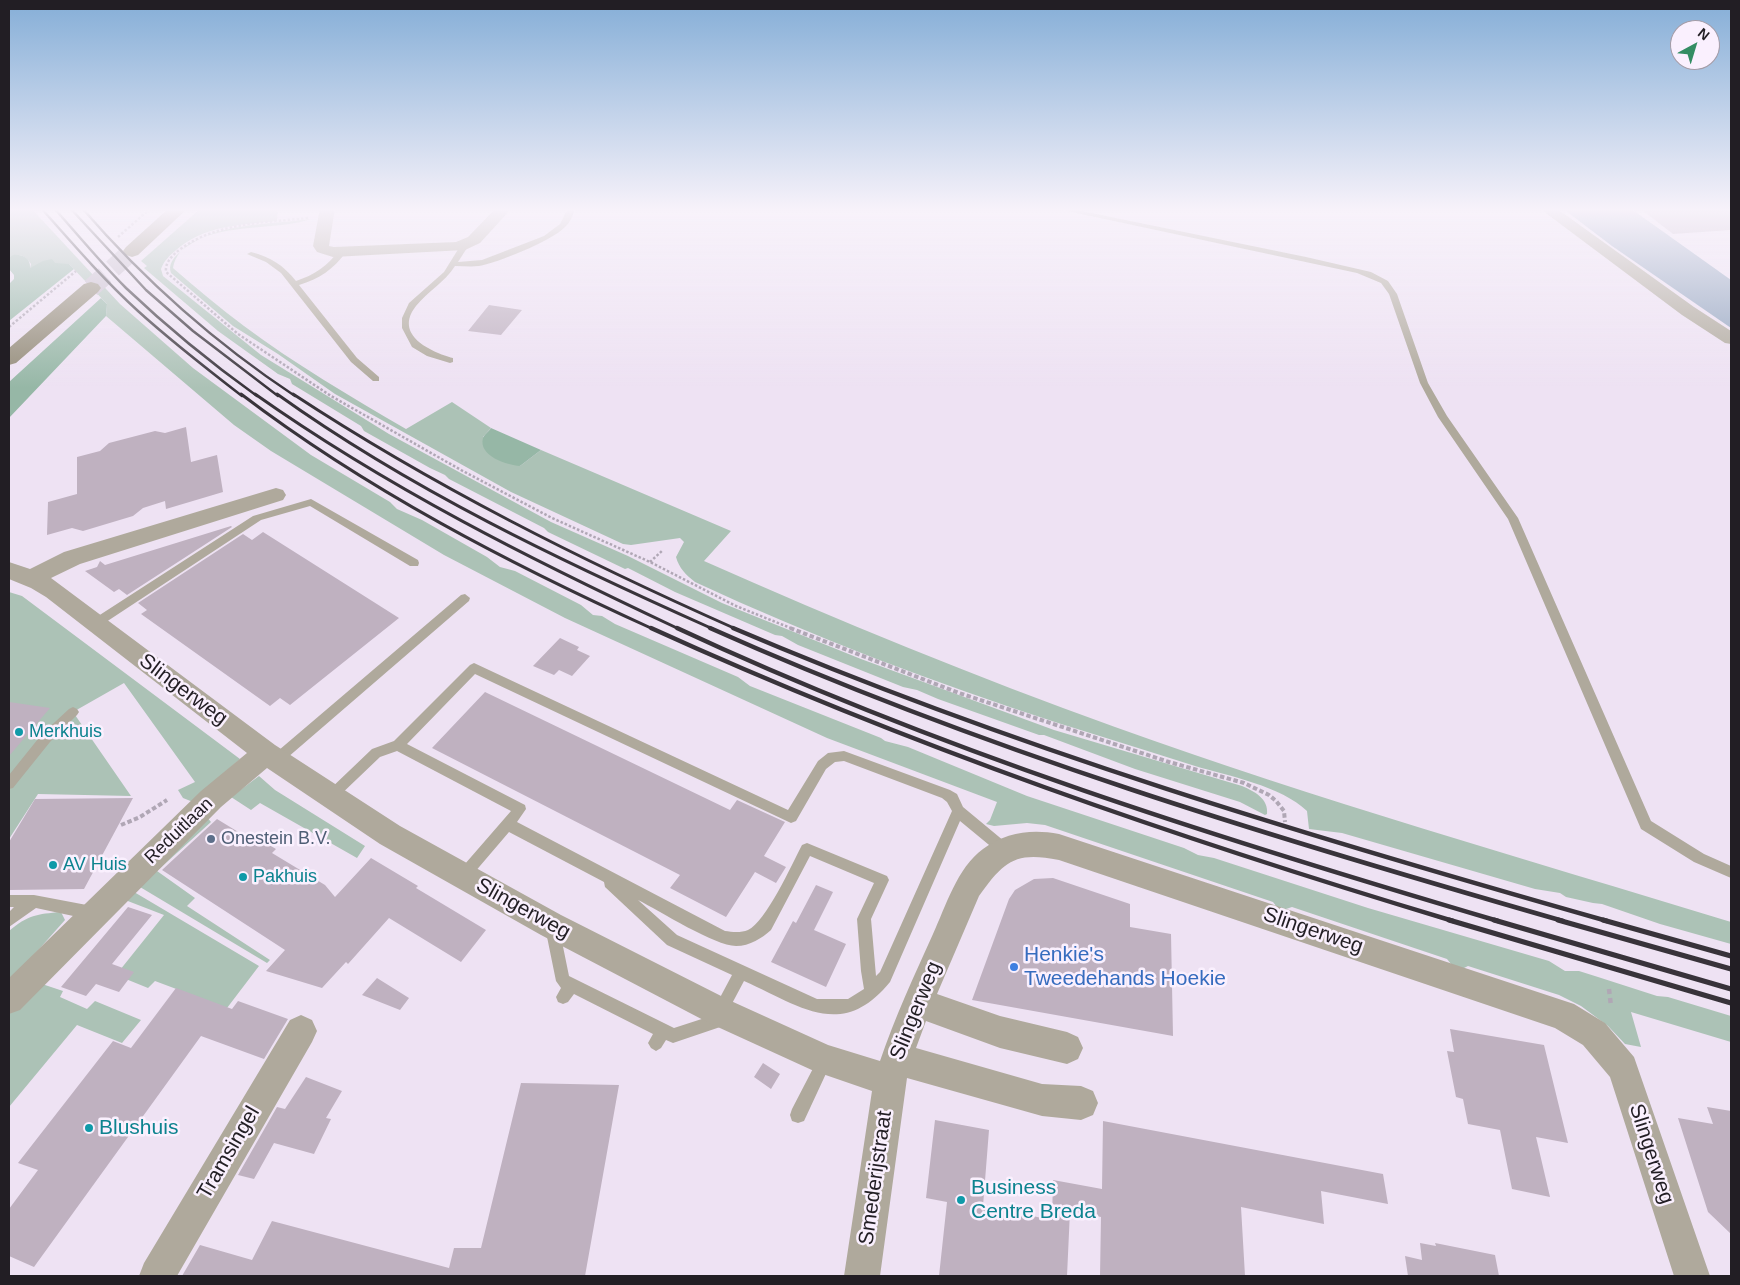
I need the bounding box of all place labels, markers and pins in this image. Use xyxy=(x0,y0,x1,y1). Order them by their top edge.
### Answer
place label: Merkhuis xyxy=(29,721,102,743)
marker: Merkhuis xyxy=(13,726,25,738)
place label: Onestein B.V. xyxy=(221,828,330,850)
marker: Onestein B.V. xyxy=(205,833,217,845)
place label: AV Huis xyxy=(63,854,127,876)
marker: AV Huis xyxy=(47,859,59,871)
place label: Pakhuis xyxy=(253,866,317,888)
marker: Pakhuis xyxy=(237,871,249,883)
place label: Henkie's Tweedehands Hoekie xyxy=(1024,942,1226,992)
marker: Henkie's Tweedehands Hoekie xyxy=(1008,961,1020,973)
place label: Blushuis xyxy=(99,1115,178,1141)
marker: Blushuis xyxy=(83,1122,95,1134)
place label: Business Centre Breda xyxy=(971,1175,1096,1225)
marker: Business Centre Breda xyxy=(955,1194,967,1206)

